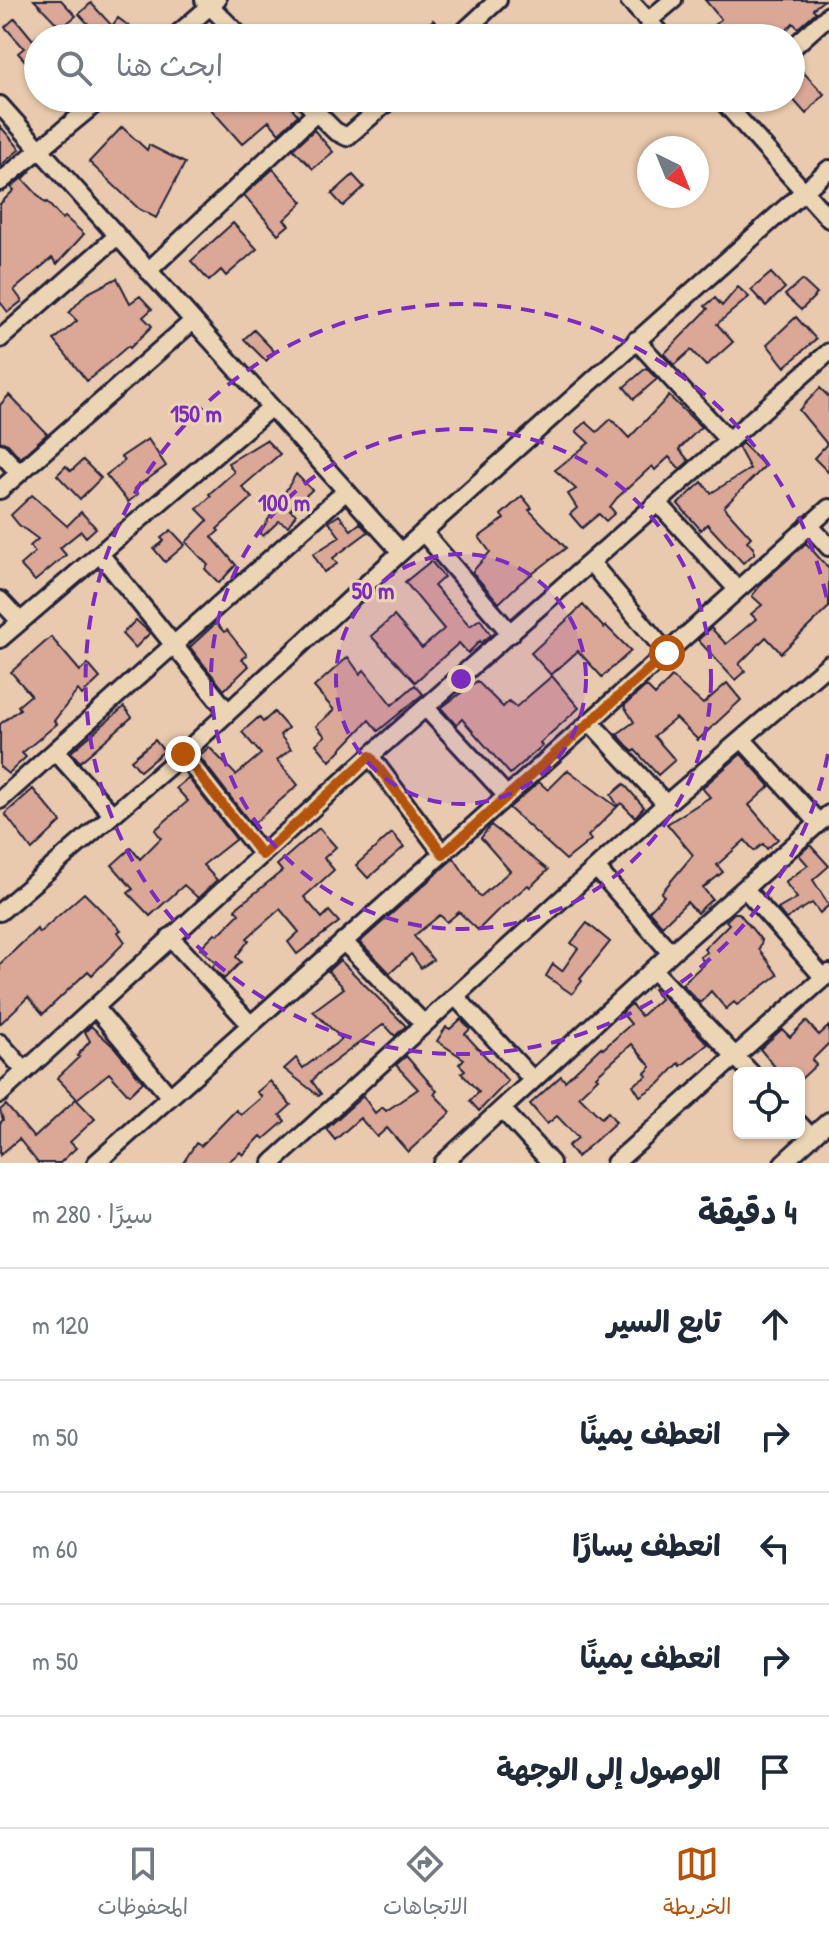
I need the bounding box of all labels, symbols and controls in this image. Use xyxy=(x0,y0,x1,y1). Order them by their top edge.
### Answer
search box xyxy=(24,24,805,112)
text: ابحث هنا xyxy=(116,45,223,85)
icon: search xyxy=(52,46,96,90)
north arrow xyxy=(637,136,709,208)
text: 150 m xyxy=(170,397,222,429)
text: 100 m xyxy=(258,486,310,518)
text: 50 m xyxy=(352,574,394,606)
route start xyxy=(649,635,685,671)
centre of rings xyxy=(447,665,475,693)
route end xyxy=(165,736,201,772)
map controls xyxy=(733,1067,805,1139)
button: locate xyxy=(733,1067,805,1139)
text: 4 دقيقة xyxy=(698,1189,797,1235)
text: سيرًا · 280 m xyxy=(32,1196,153,1231)
text: تابع السير xyxy=(607,1301,721,1341)
icon: ahead xyxy=(753,1302,797,1346)
text: 120 m xyxy=(32,1307,89,1342)
text: انعطف يمينًا xyxy=(580,1413,721,1453)
icon: right xyxy=(753,1414,797,1458)
text: 50 m xyxy=(32,1419,78,1454)
text: انعطف يسارًا xyxy=(572,1525,721,1565)
icon: left xyxy=(753,1526,797,1570)
text: 60 m xyxy=(32,1531,78,1566)
text: انعطف يمينًا xyxy=(580,1637,721,1677)
icon: right xyxy=(753,1638,797,1682)
text: 50 m xyxy=(32,1643,78,1678)
text: الوصول إلى الوجهة xyxy=(496,1749,721,1789)
icon: arrive xyxy=(753,1750,797,1794)
tab: المحفوظات xyxy=(97,1842,188,1926)
tab: الاتجاهات xyxy=(383,1842,468,1926)
tab: الخريطة xyxy=(663,1842,732,1926)

